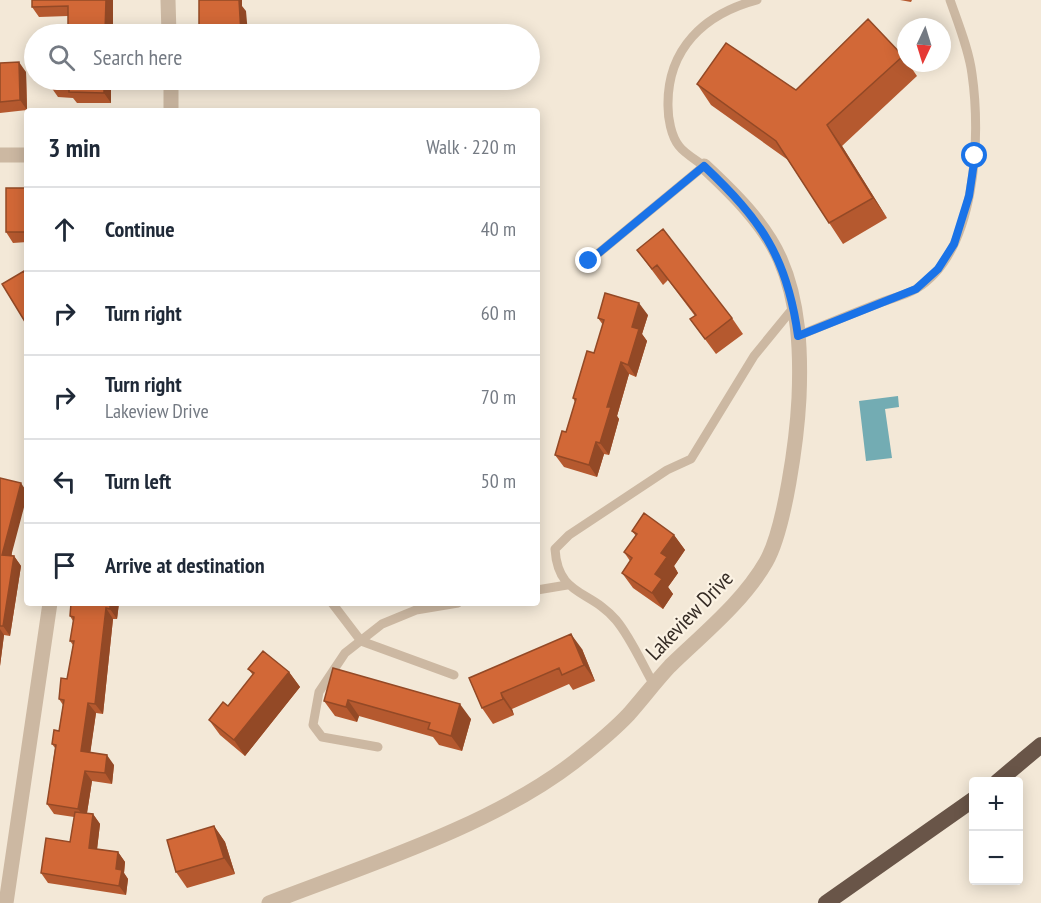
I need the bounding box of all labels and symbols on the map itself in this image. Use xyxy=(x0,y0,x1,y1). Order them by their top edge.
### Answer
north arrow xyxy=(897,18,951,72)
route start xyxy=(961,142,987,168)
route end xyxy=(575,247,601,273)
street label: Lakeview Drive xyxy=(639,564,739,666)

